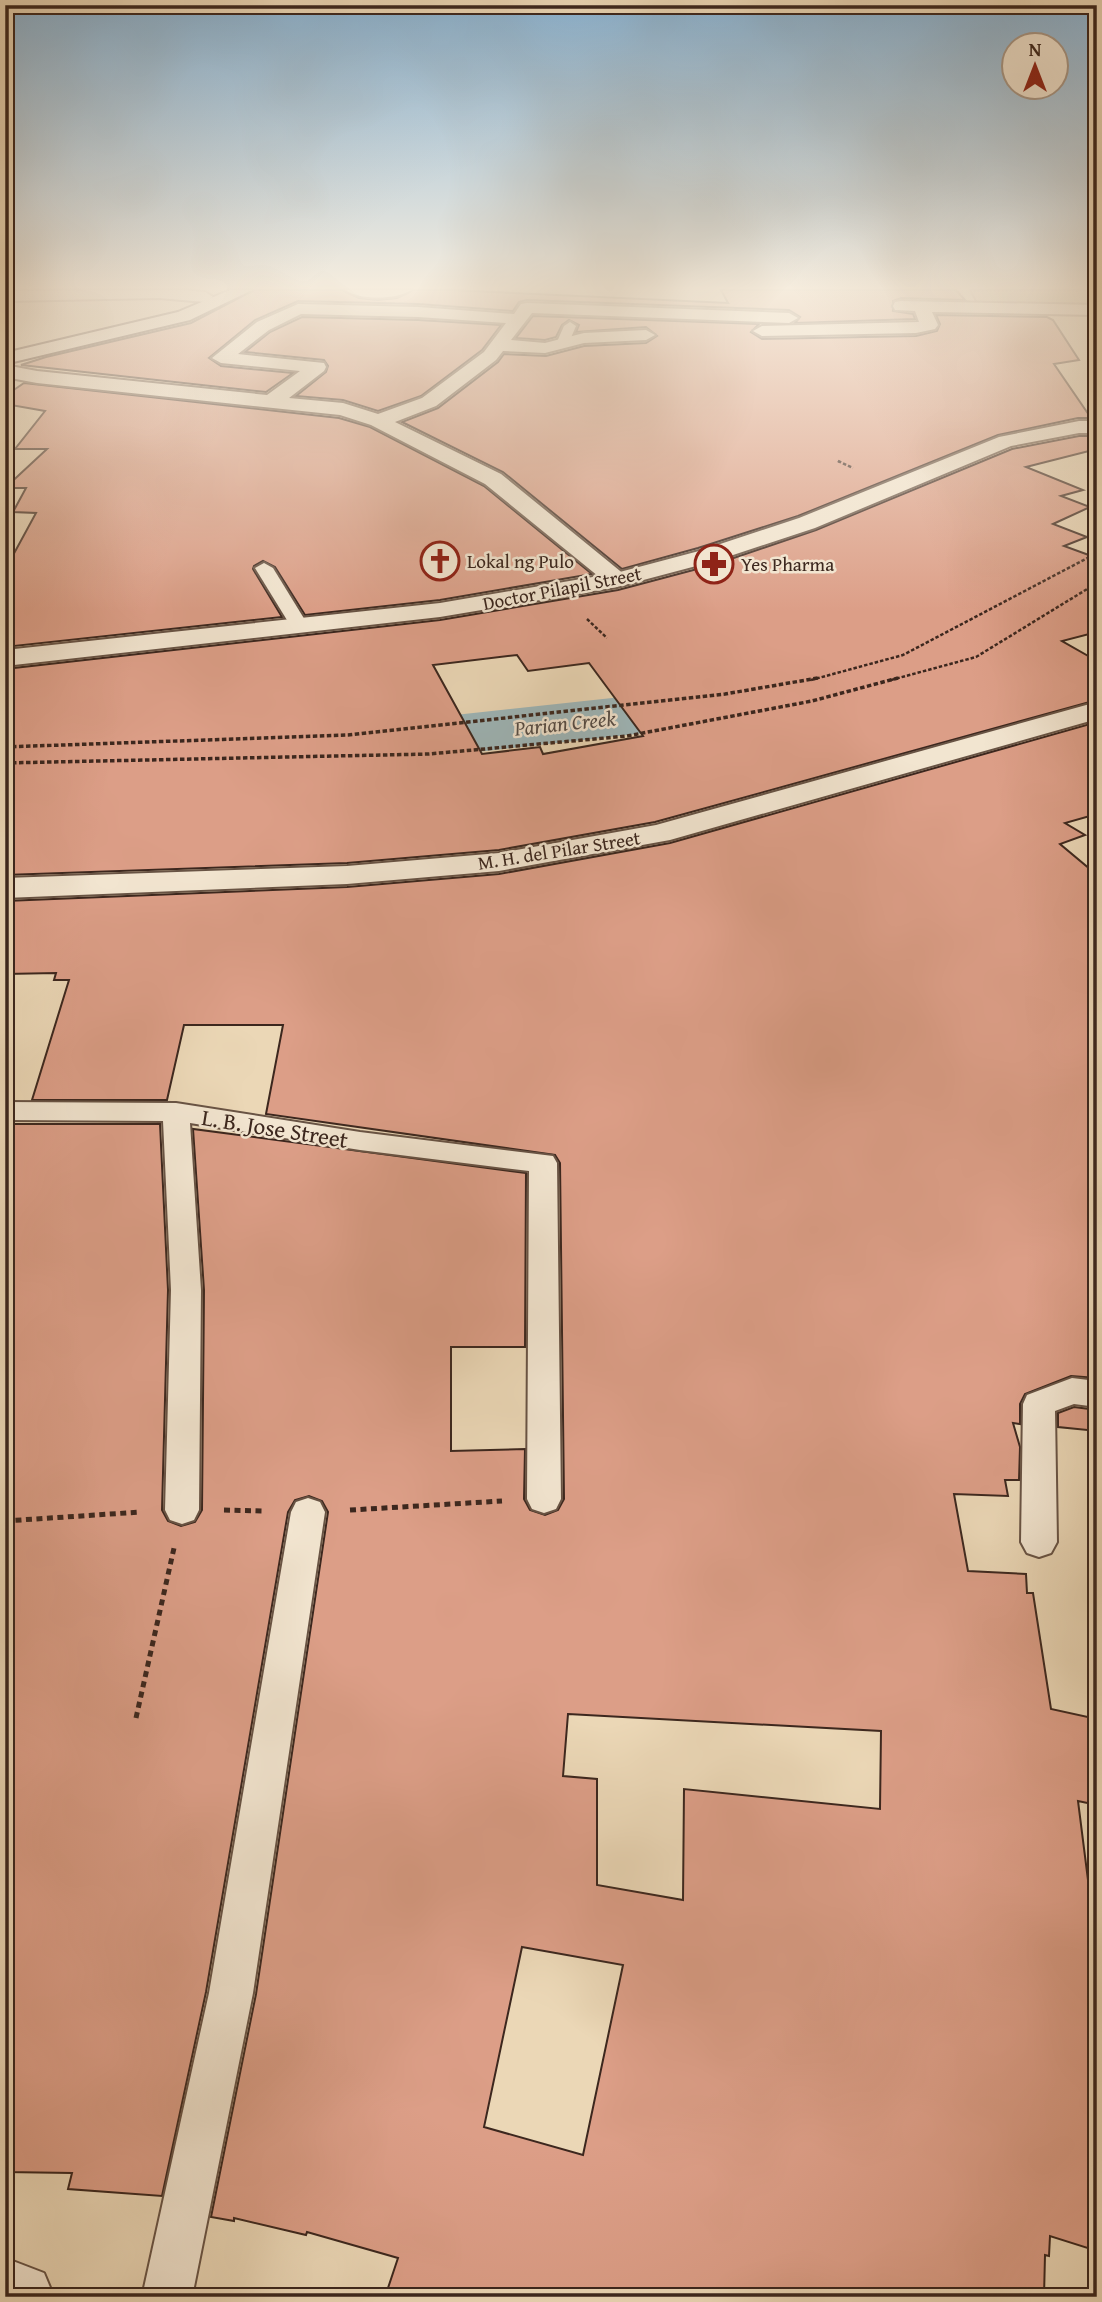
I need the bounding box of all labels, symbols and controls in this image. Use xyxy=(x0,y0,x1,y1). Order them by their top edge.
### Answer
north arrow xyxy=(1000,32,1070,102)
text: N xyxy=(1029,35,1042,63)
church icon: Lokal ng Pulo xyxy=(419,540,461,582)
pharmacy icon: Yes Pharma xyxy=(693,543,735,585)
place label: Lokal ng Pulo xyxy=(467,547,574,575)
place label: Yes Pharma xyxy=(741,550,834,578)
street label: Doctor Pilapil Street xyxy=(480,559,644,617)
water label: Parian Creek xyxy=(512,702,618,744)
street label: M. H. del Pilar Street xyxy=(476,823,643,877)
street label: L. B. Jose Street xyxy=(199,1100,351,1156)

